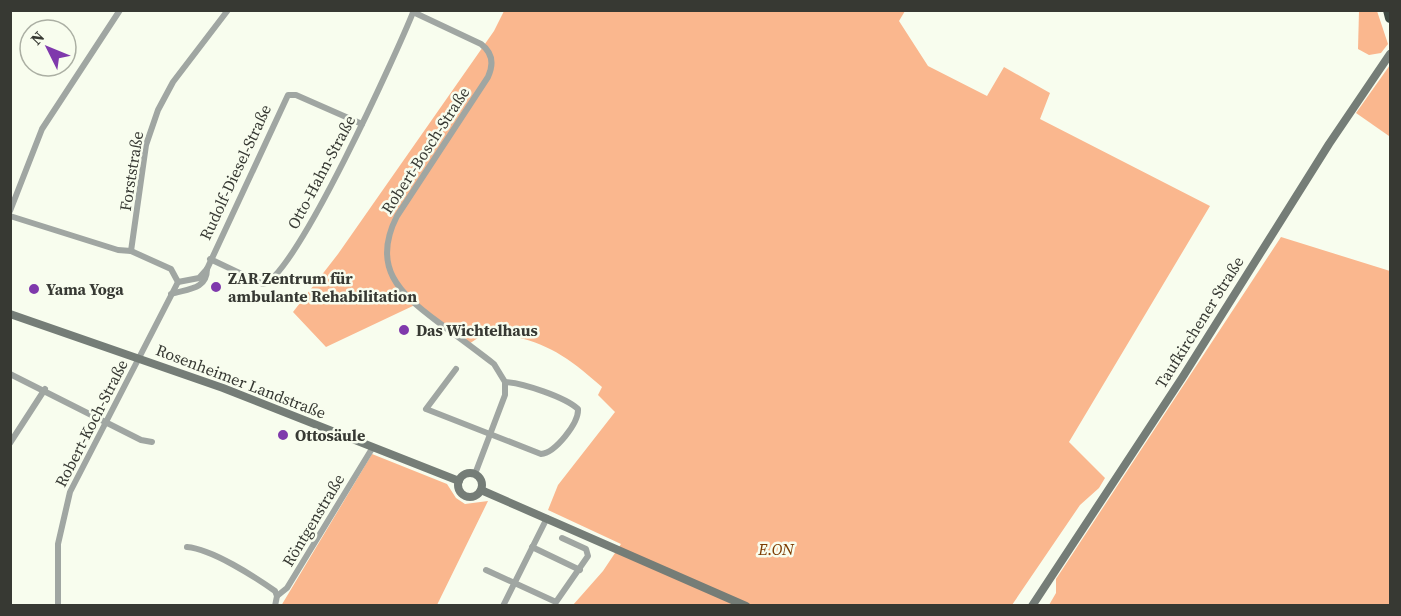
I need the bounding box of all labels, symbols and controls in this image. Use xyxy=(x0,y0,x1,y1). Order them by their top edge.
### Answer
north arrow xyxy=(18,18,78,78)
text: N xyxy=(25,26,49,50)
street label: Robert-Bosch-Straße xyxy=(376,82,474,218)
street label: Rudolf-Diesel-Straße xyxy=(194,101,276,243)
street label: Otto-Hahn-Straße xyxy=(282,111,360,233)
street label: Forststraße xyxy=(114,129,148,213)
street label: Taufkirchener Straße xyxy=(1150,252,1248,392)
place label: ZAR Zentrum für ambulante Rehabilitation xyxy=(228,267,417,307)
place label: Yama Yoga xyxy=(46,278,124,300)
marker: ZAR Zentrum für ambulante Rehabilitation xyxy=(209,280,223,294)
marker: Yama Yoga xyxy=(27,282,41,296)
place label: Das Wichtelhaus xyxy=(416,319,538,341)
marker: Das Wichtelhaus xyxy=(397,323,411,337)
street label: Rosenheimer Landstraße xyxy=(153,338,329,424)
street label: Robert-Koch-Straße xyxy=(49,355,133,491)
place label: Ottosäule xyxy=(295,424,365,446)
marker: Ottosäule xyxy=(276,428,290,442)
street label: Röntgenstraße xyxy=(277,470,349,570)
park label: E.ON xyxy=(757,538,795,560)

